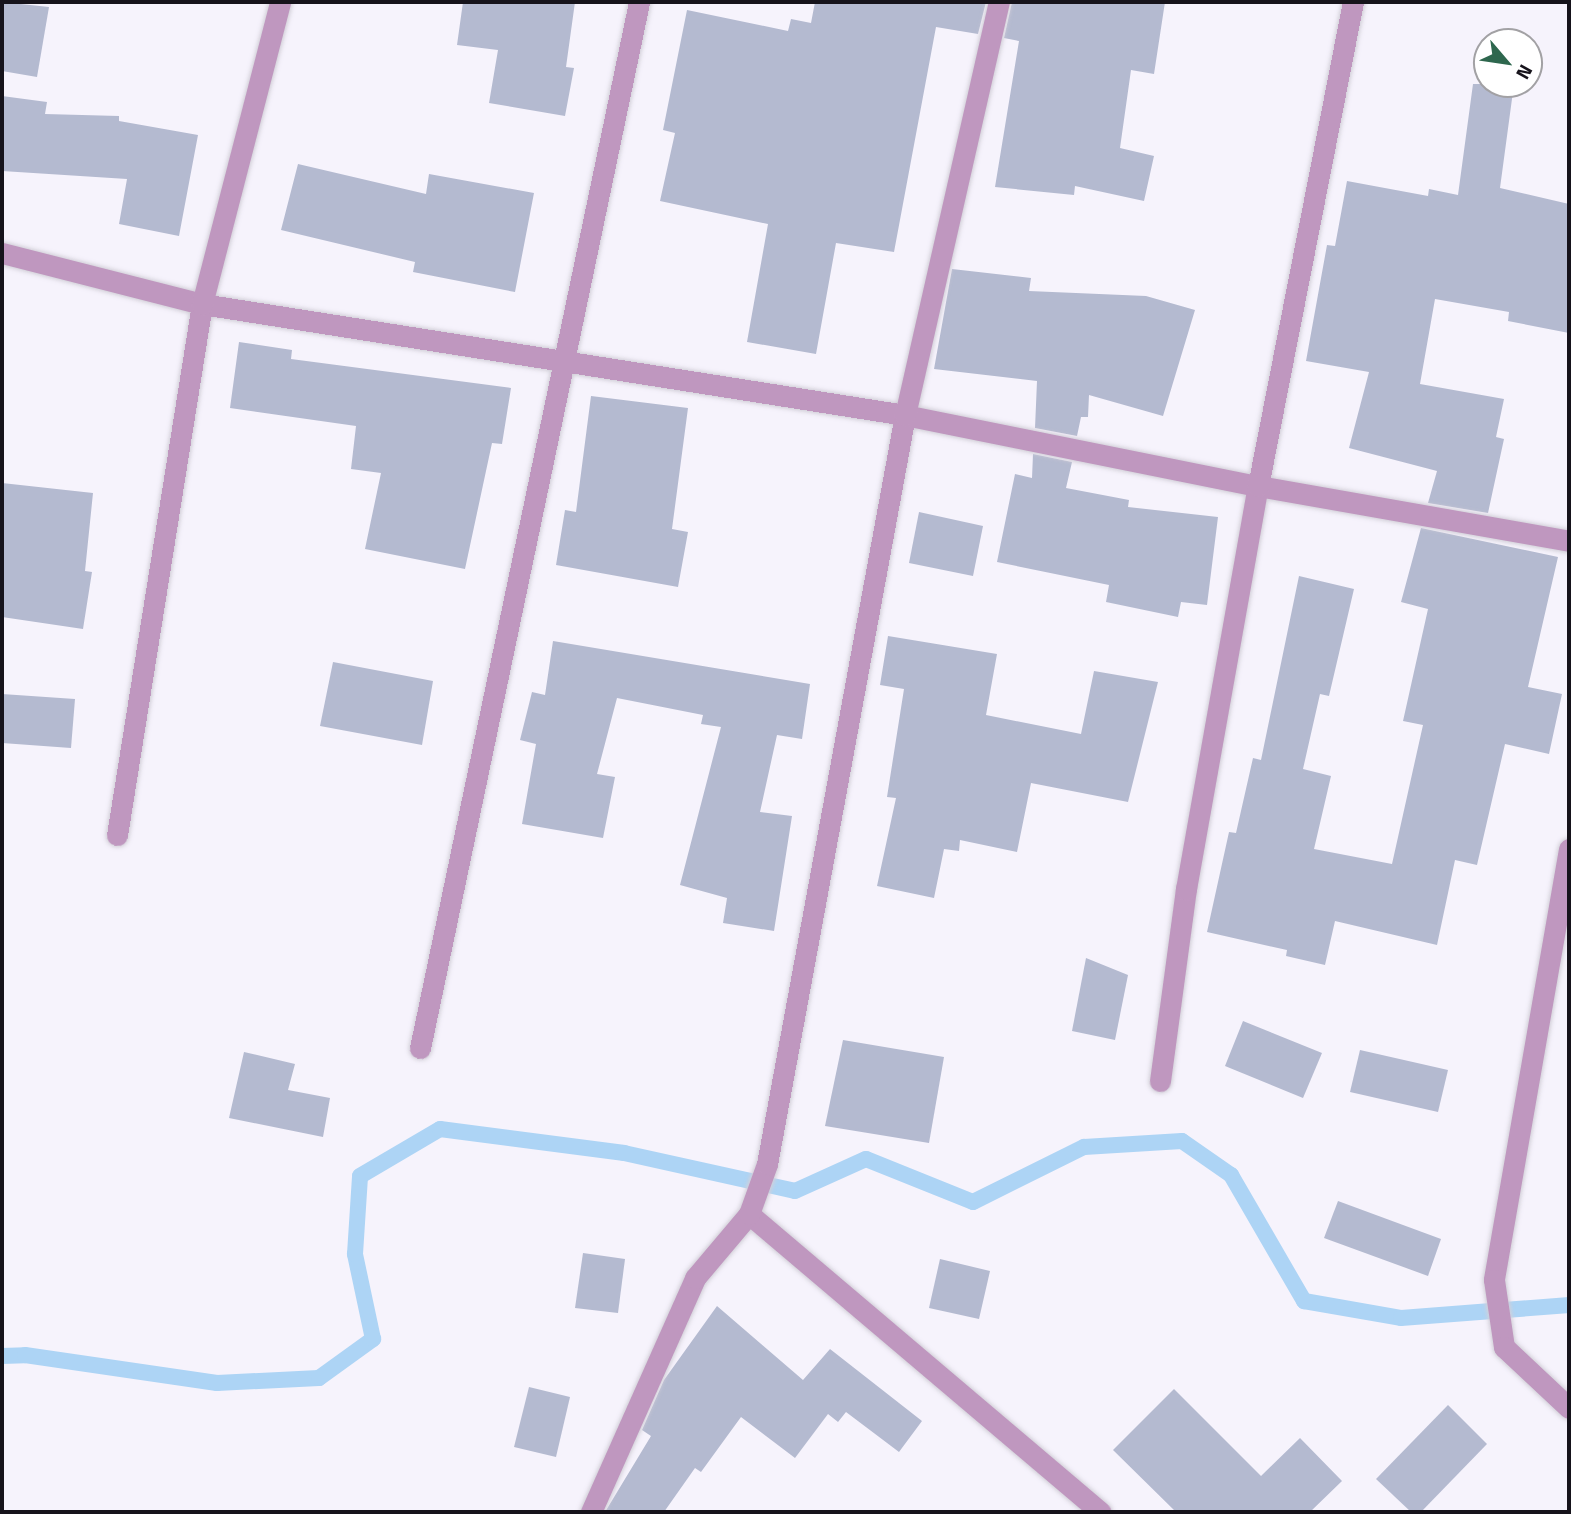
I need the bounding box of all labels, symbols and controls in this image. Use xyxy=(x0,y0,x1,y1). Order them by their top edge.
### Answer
north arrow xyxy=(1473,28,1543,98)
text: N xyxy=(1509,60,1541,85)

